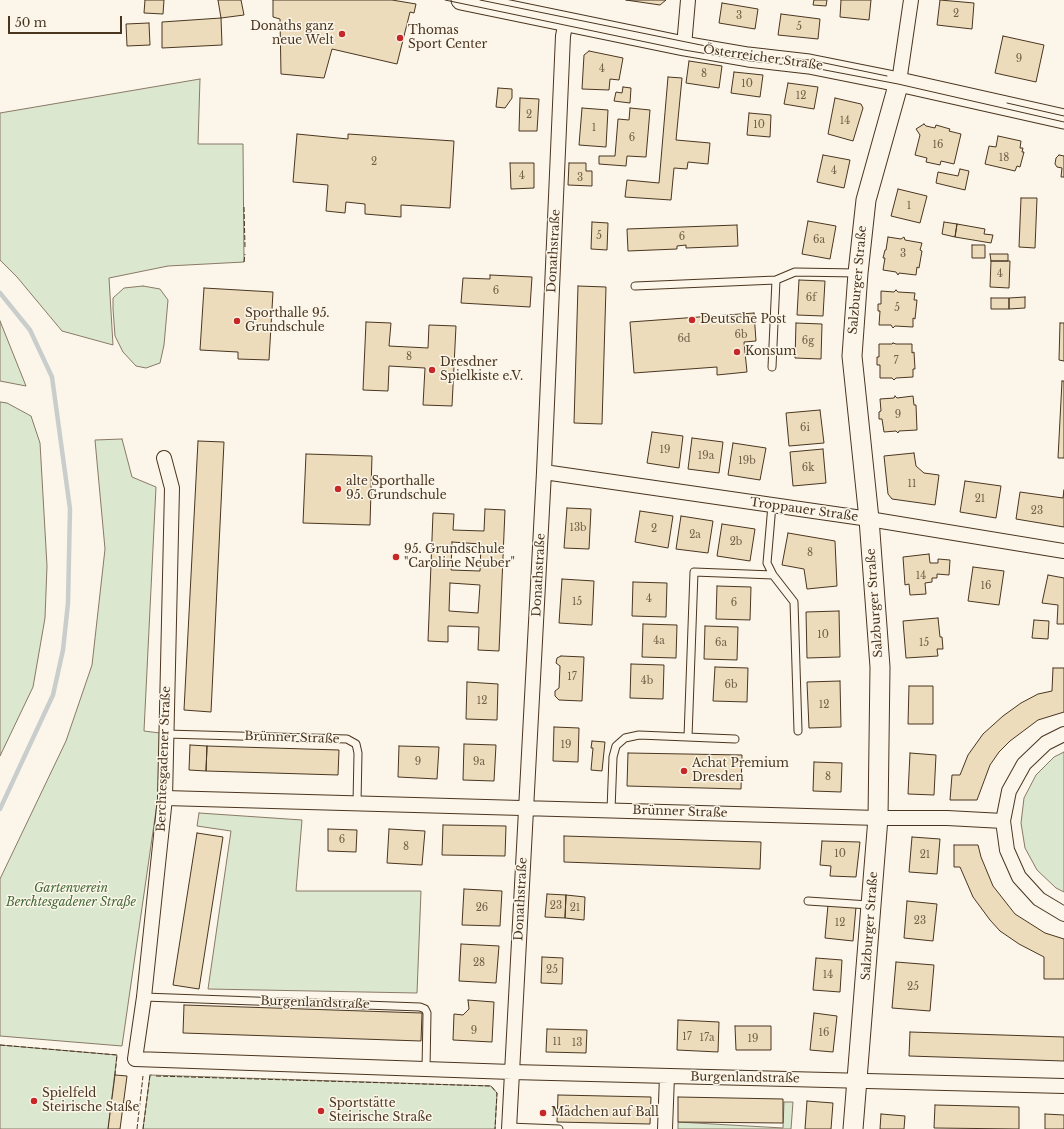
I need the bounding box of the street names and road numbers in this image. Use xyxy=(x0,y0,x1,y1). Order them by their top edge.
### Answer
street label: Österreicher Straße xyxy=(702,42,824,74)
street label: Donathstraße xyxy=(545,209,563,293)
street label: Salzburger Straße xyxy=(846,225,870,335)
street label: Troppauer Straße xyxy=(749,495,859,525)
street label: Donathstraße xyxy=(530,533,548,617)
street label: Salzburger Straße xyxy=(864,548,886,658)
street label: Berchtesgadener Straße xyxy=(154,686,174,832)
street label: Brünner Straße xyxy=(244,729,340,747)
street label: Brünner Straße xyxy=(632,803,728,821)
street label: Donathstraße xyxy=(512,857,530,941)
street label: Salzburger Straße xyxy=(859,871,881,981)
street label: Burgenlandstraße xyxy=(260,994,370,1012)
street label: Burgenlandstraße xyxy=(690,1070,800,1086)

